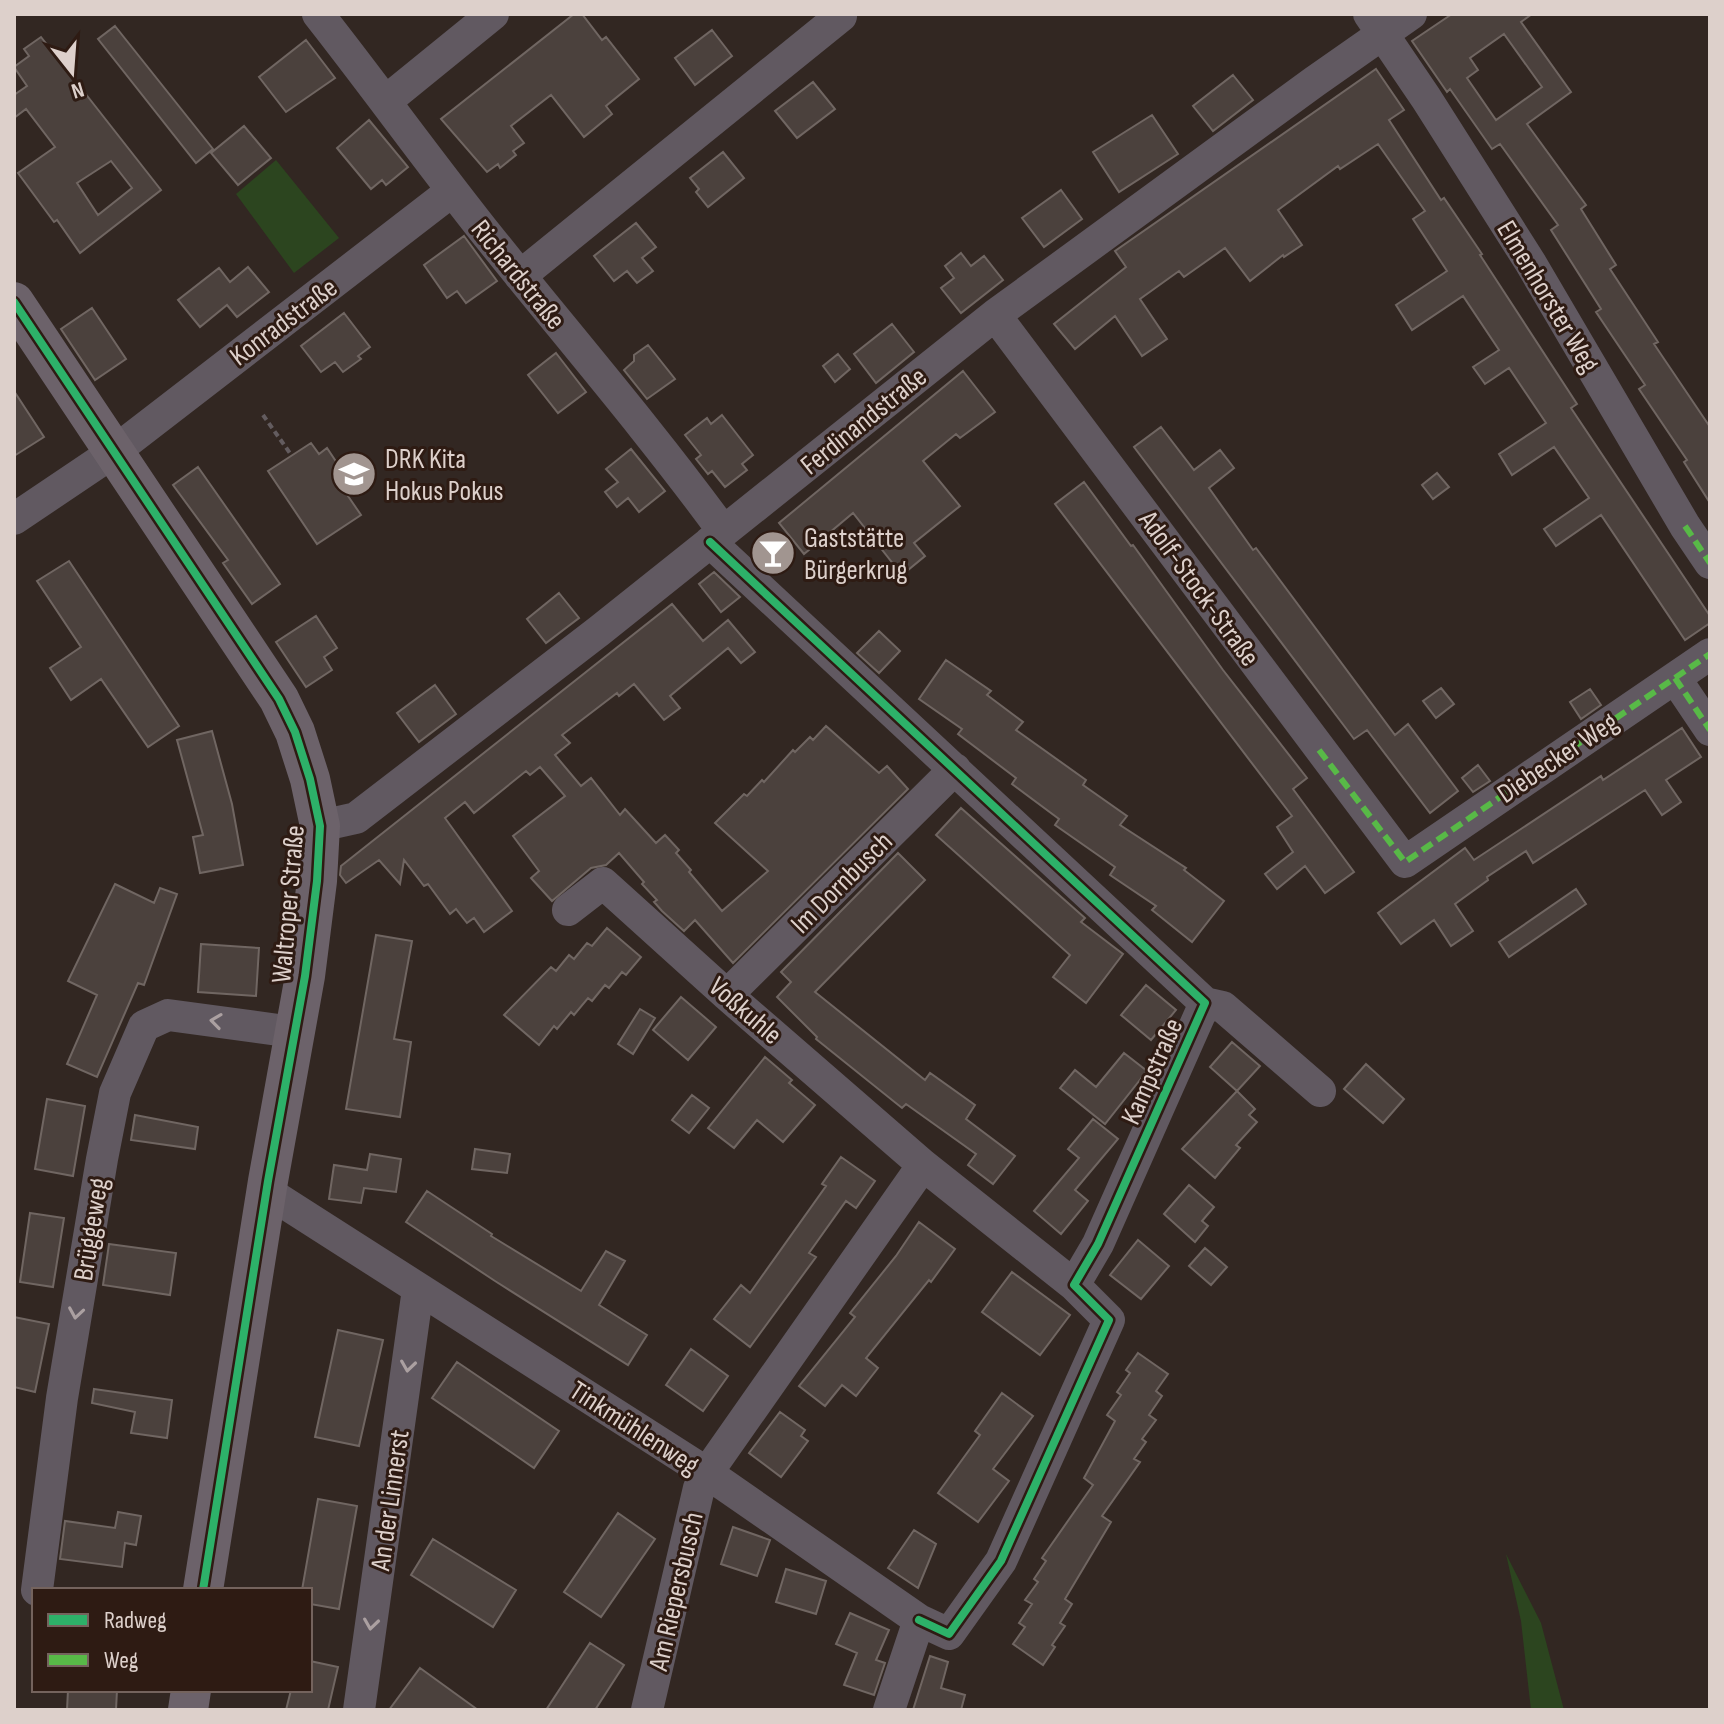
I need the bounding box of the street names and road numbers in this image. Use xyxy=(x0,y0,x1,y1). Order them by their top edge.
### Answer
street label: Richardstraße xyxy=(464,214,572,336)
street label: Elmenhorster Weg xyxy=(1489,215,1606,379)
street label: Konradstraße xyxy=(224,271,344,373)
street label: Ferdinandstraße xyxy=(794,360,934,482)
street label: Adolf-Stock-Straße xyxy=(1131,504,1266,673)
street label: Diebecker Weg xyxy=(1491,706,1624,811)
street label: Waltroper Straße xyxy=(265,824,312,984)
street label: Im Dornbusch xyxy=(784,825,900,941)
street label: Voßkuhle xyxy=(702,970,788,1052)
street label: Kampstraße xyxy=(1114,1013,1190,1130)
street label: Brüggeweg xyxy=(67,1175,116,1283)
street label: Tinkmühlenweg xyxy=(563,1374,705,1482)
street label: An der Linnerst xyxy=(364,1428,417,1573)
street label: Am Riepersbusch xyxy=(642,1509,711,1675)

